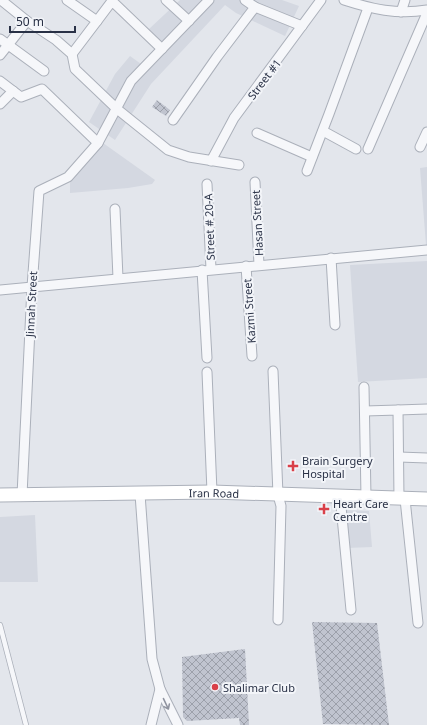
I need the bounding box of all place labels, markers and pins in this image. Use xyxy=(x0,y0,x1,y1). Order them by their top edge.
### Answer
place label: Brain Surgery Hospital xyxy=(302,453,373,481)
marker: Brain Surgery Hospital xyxy=(287,460,299,472)
place label: Heart Care Centre xyxy=(333,496,389,524)
marker: Heart Care Centre xyxy=(318,503,330,515)
place label: Shalimar Club xyxy=(223,680,295,695)
marker: Shalimar Club xyxy=(210,682,220,692)

